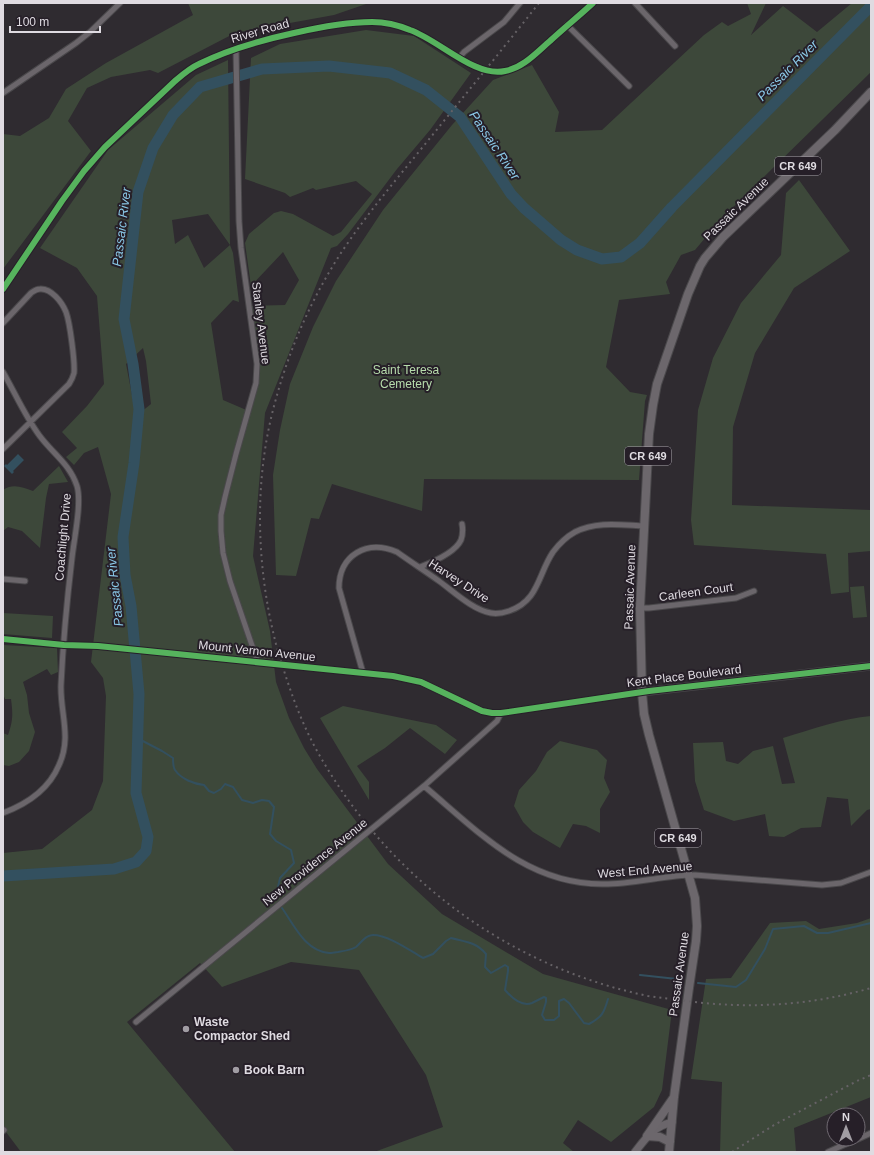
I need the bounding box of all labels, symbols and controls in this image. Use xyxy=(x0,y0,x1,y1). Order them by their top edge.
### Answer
scale bar xyxy=(10,8,100,34)
text: 100 m xyxy=(16,15,49,29)
street label: River Road xyxy=(229,16,291,46)
water label: Passaic River xyxy=(754,36,821,104)
water label: Passaic River xyxy=(466,108,523,183)
road number: CR 649 xyxy=(775,157,821,175)
street label: Passaic Avenue xyxy=(701,174,772,244)
water label: Passaic River xyxy=(109,186,134,267)
street label: Stanley Avenue xyxy=(249,281,273,365)
park label: Saint Teresa Cemetery xyxy=(373,363,440,391)
road number: CR 649 xyxy=(625,447,671,465)
street label: Coachlight Drive xyxy=(52,492,74,581)
street label: Passaic Avenue xyxy=(622,544,638,630)
water label: Passaic River xyxy=(103,546,126,627)
street label: Harvey Drive xyxy=(426,556,492,606)
street label: Carleen Court xyxy=(658,580,735,604)
street label: Mount Vernon Avenue xyxy=(198,638,317,664)
street label: Kent Place Boulevard xyxy=(626,662,742,690)
street label: New Providence Avenue xyxy=(260,815,370,909)
road number: CR 649 xyxy=(655,829,701,847)
street label: West End Avenue xyxy=(597,859,693,881)
street label: Passaic Avenue xyxy=(666,931,692,1017)
place label: Waste Compactor Shed xyxy=(194,1015,290,1043)
marker: Waste Compactor Shed xyxy=(181,1024,191,1034)
place label: Book Barn xyxy=(244,1063,305,1077)
marker: Book Barn xyxy=(231,1065,241,1075)
north arrow xyxy=(826,1107,866,1147)
text: N xyxy=(842,1111,850,1123)

